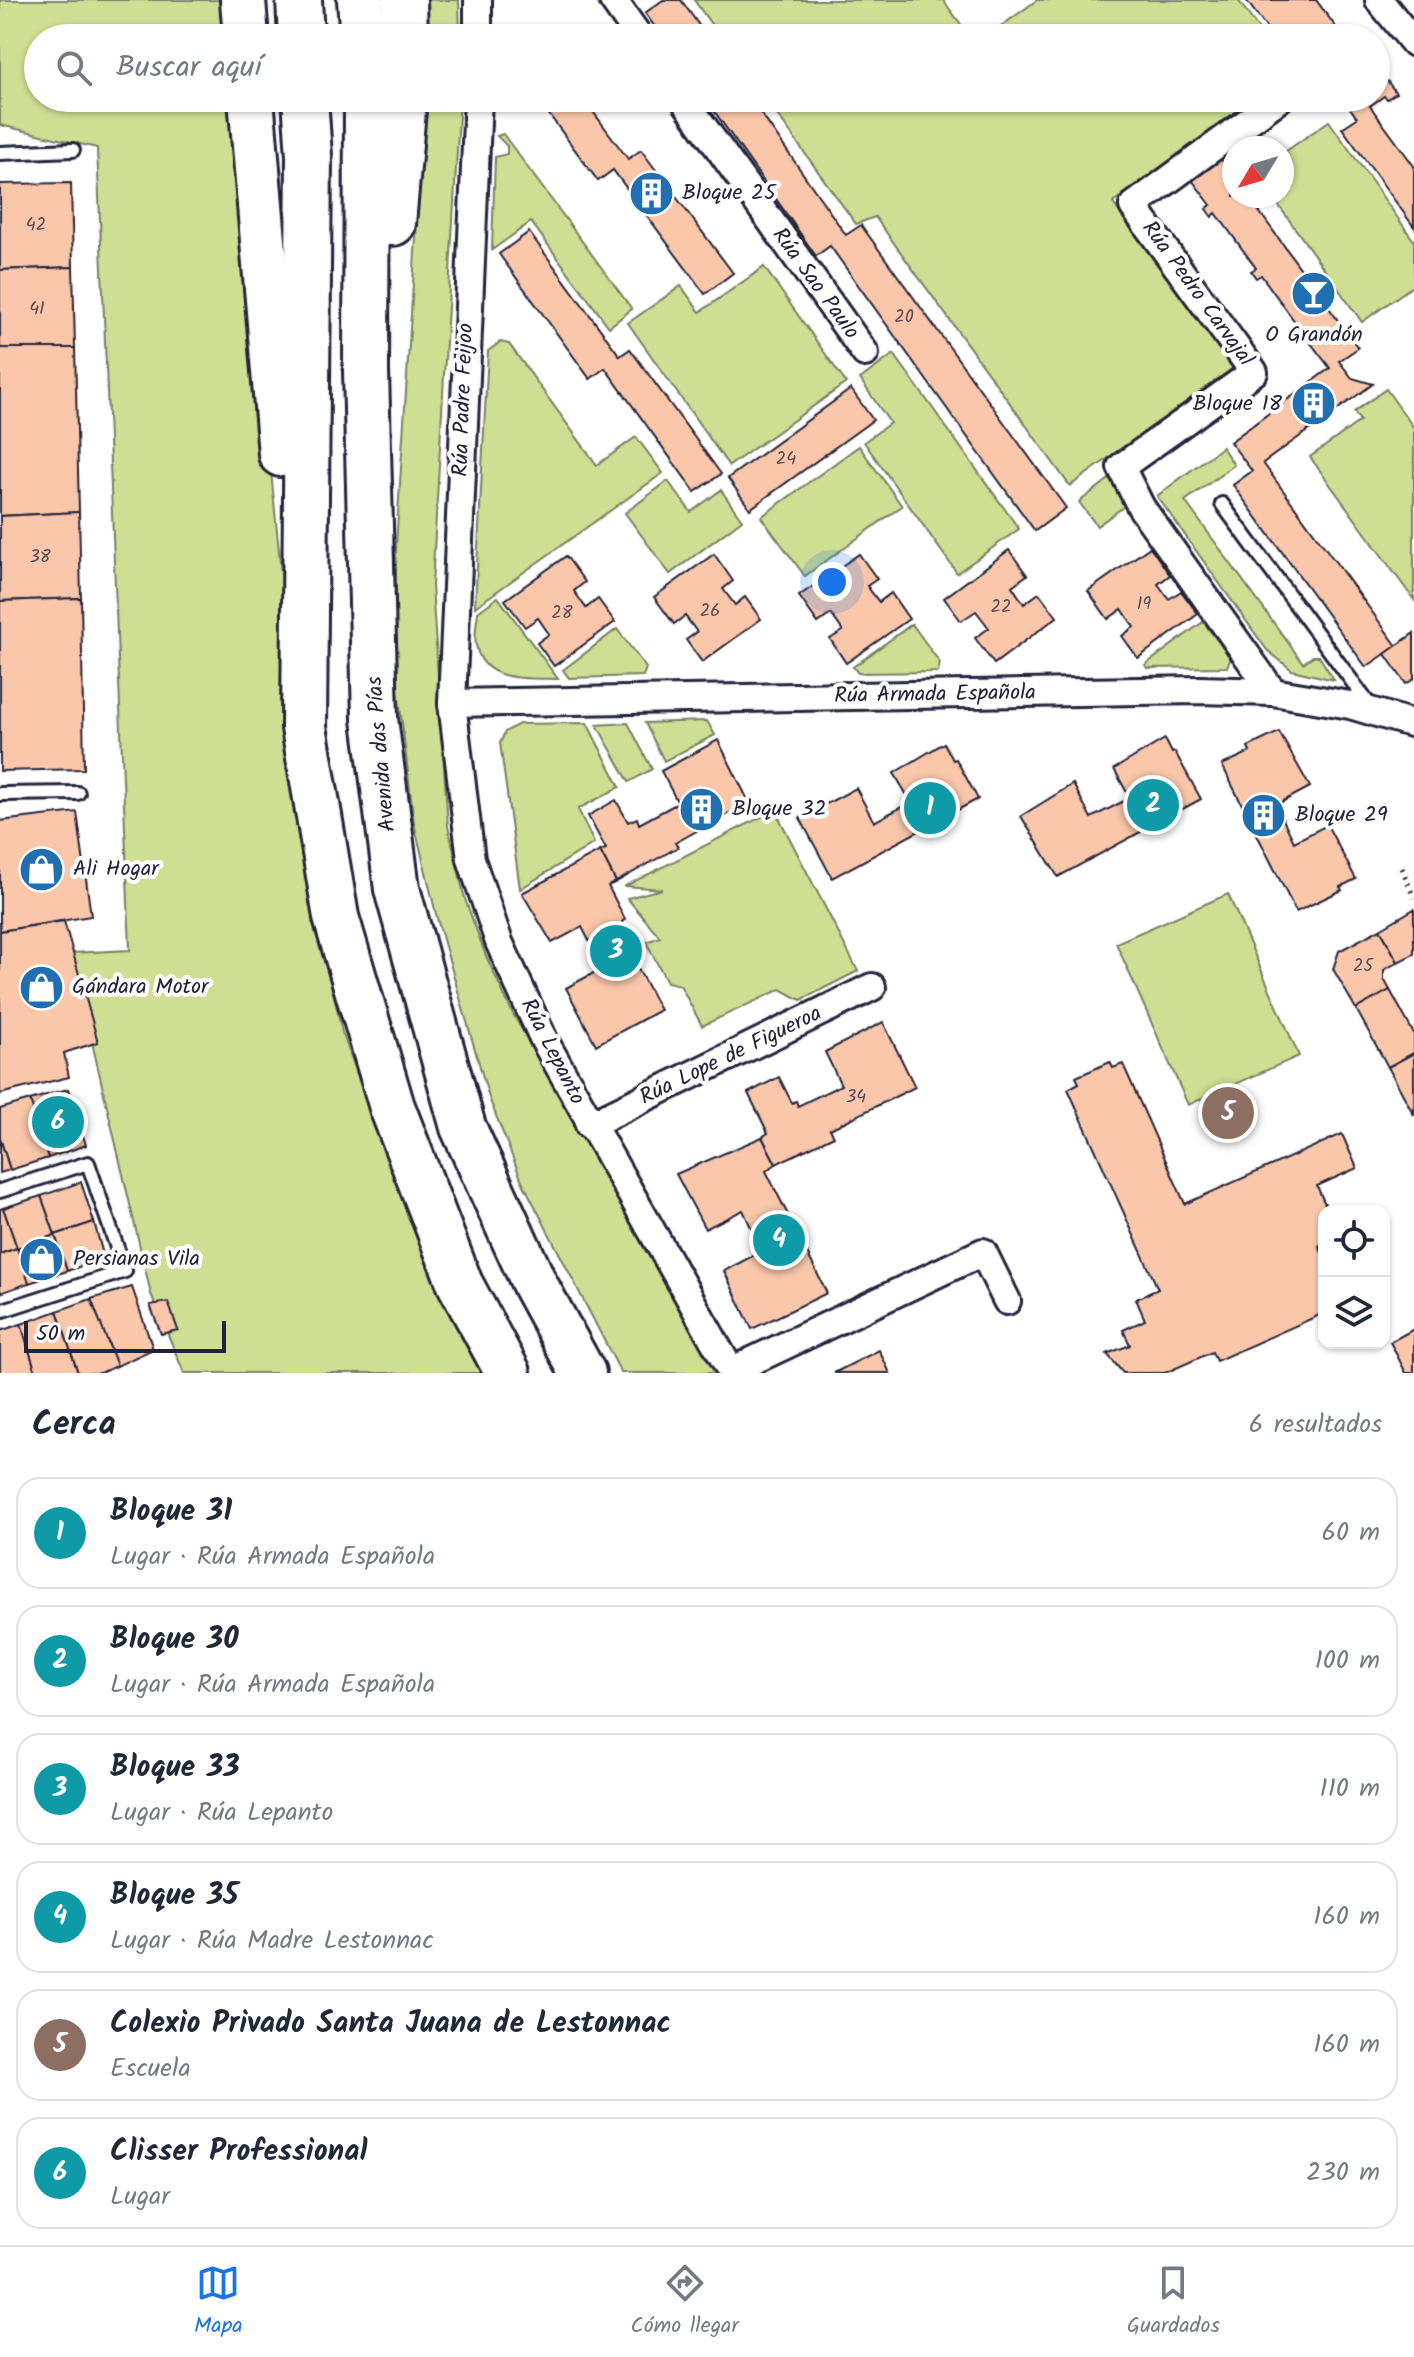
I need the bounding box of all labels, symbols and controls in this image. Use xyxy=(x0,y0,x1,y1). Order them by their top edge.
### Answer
search box xyxy=(24,24,1390,112)
text: Buscar aquí xyxy=(116,44,262,92)
icon: search xyxy=(52,46,96,90)
north arrow xyxy=(1222,136,1294,208)
building icon: Bloque 25 xyxy=(627,169,675,217)
place label: Bloque 25 xyxy=(682,176,777,211)
house number: 42 xyxy=(26,211,46,240)
street label: Rúa Pedro Carvajal xyxy=(1132,214,1262,375)
street label: Rúa Sao Paulo xyxy=(762,221,868,348)
bar icon: O Grandón xyxy=(1290,270,1338,318)
house number: 41 xyxy=(29,295,45,324)
house number: 20 xyxy=(894,303,914,332)
place label: O Grandón xyxy=(1265,318,1363,353)
street label: Rúa Padre Feijoo xyxy=(444,322,484,478)
building icon: Bloque 18 xyxy=(1289,380,1337,428)
place label: Bloque 18 xyxy=(1193,387,1283,422)
house number: 24 xyxy=(776,445,796,474)
house number: 38 xyxy=(29,543,51,572)
your location xyxy=(812,562,852,602)
house number: 19 xyxy=(1137,590,1151,619)
house number: 22 xyxy=(991,593,1011,622)
house number: 26 xyxy=(700,597,720,626)
house number: 28 xyxy=(551,599,573,628)
street label: Avenida das Pías xyxy=(358,674,406,833)
street label: Rúa Armada Española xyxy=(834,676,1036,714)
pin: 2 xyxy=(1127,775,1179,835)
pin: 1 xyxy=(904,778,956,838)
building icon: Bloque 32 xyxy=(677,785,725,833)
building icon: Bloque 29 xyxy=(1240,791,1288,839)
place label: Bloque 32 xyxy=(732,792,826,827)
place label: Bloque 29 xyxy=(1295,798,1388,833)
shop icon: Ali Hogar xyxy=(18,845,66,893)
place label: Ali Hogar xyxy=(73,852,160,887)
pin: 3 xyxy=(590,921,642,981)
house number: 25 xyxy=(1353,952,1374,981)
shop icon: Gándara Motor xyxy=(17,963,65,1011)
place label: Gándara Motor xyxy=(72,970,210,1005)
street label: Rúa Lepanto xyxy=(510,993,594,1111)
street label: Rúa Lope de Figueroa xyxy=(634,997,828,1115)
house number: 34 xyxy=(846,1083,866,1112)
pin: 5 xyxy=(1202,1083,1254,1143)
pin: 6 xyxy=(32,1092,84,1152)
map controls xyxy=(1318,1205,1390,1349)
button: locate xyxy=(1318,1205,1390,1277)
pin: 4 xyxy=(753,1210,805,1270)
shop icon: Persianas Vila xyxy=(18,1235,66,1283)
place label: Persianas Vila xyxy=(73,1242,200,1277)
button: layers xyxy=(1318,1277,1390,1349)
scale bar xyxy=(24,1317,226,1353)
text: 50 m xyxy=(36,1317,85,1352)
text: Cerca xyxy=(32,1398,116,1452)
text: 6 resultados xyxy=(1249,1404,1382,1446)
text: Bloque 31 xyxy=(110,1488,232,1536)
text: 1 xyxy=(56,1512,64,1554)
text: 60 m xyxy=(1321,1512,1380,1554)
text: Lugar · Rúa Armada Española xyxy=(110,1536,435,1578)
text: Bloque 30 xyxy=(110,1616,239,1664)
text: 2 xyxy=(52,1640,68,1682)
text: 100 m xyxy=(1315,1640,1380,1682)
text: Lugar · Rúa Armada Española xyxy=(110,1664,435,1706)
text: Bloque 33 xyxy=(110,1744,240,1792)
text: 3 xyxy=(53,1768,67,1810)
text: 110 m xyxy=(1320,1768,1380,1810)
text: Lugar · Rúa Lepanto xyxy=(110,1792,333,1834)
text: Bloque 35 xyxy=(110,1872,238,1920)
text: 4 xyxy=(53,1896,67,1938)
text: 160 m xyxy=(1313,1896,1380,1938)
text: Lugar · Rúa Madre Lestonnac xyxy=(110,1920,434,1962)
text: Colexio Privado Santa Juana de Lestonnac xyxy=(110,2000,671,2048)
text: 5 xyxy=(53,2024,67,2066)
text: 160 m xyxy=(1313,2024,1380,2066)
text: Escuela xyxy=(110,2048,191,2090)
text: Clisser Professional xyxy=(110,2128,367,2176)
text: 6 xyxy=(53,2152,67,2194)
text: 230 m xyxy=(1306,2152,1380,2194)
text: Lugar xyxy=(110,2176,170,2218)
tab: Mapa xyxy=(194,2261,243,2344)
tab: Cómo llegar xyxy=(631,2261,739,2344)
tab: Guardados xyxy=(1127,2261,1220,2344)

